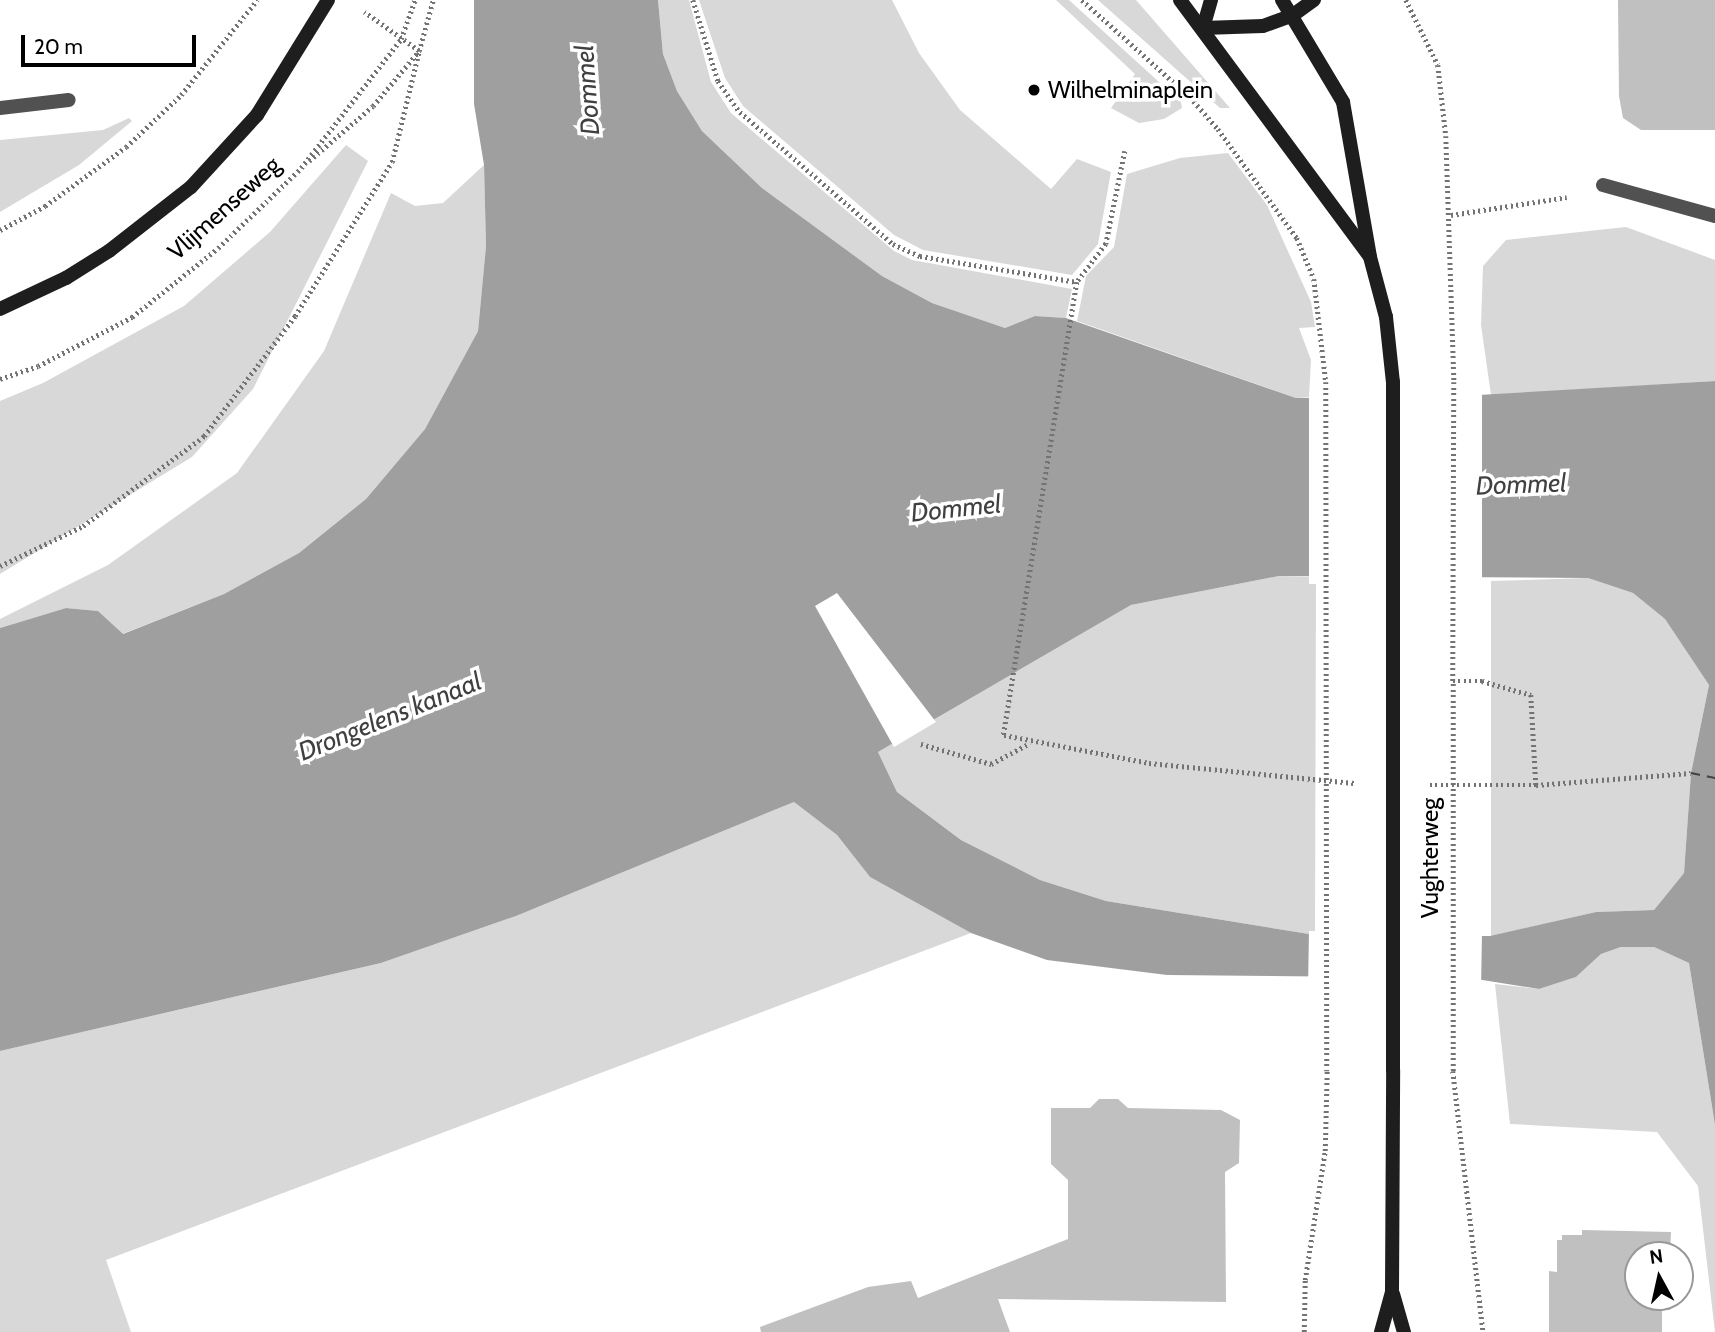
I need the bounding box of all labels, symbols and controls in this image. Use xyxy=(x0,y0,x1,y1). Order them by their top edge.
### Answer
scale bar xyxy=(24,21,200,65)
text: 20 m xyxy=(34,34,83,59)
water label: Dommel xyxy=(569,44,607,136)
place label: Wilhelminaplein xyxy=(1048,76,1213,104)
marker: Wilhelminaplein xyxy=(1026,82,1042,98)
street label: Vlijmenseweg xyxy=(162,150,286,266)
water label: Dommel xyxy=(1475,468,1567,502)
water label: Dommel xyxy=(909,489,1003,529)
water label: Drongelens kanaal xyxy=(294,666,486,768)
street label: Vughterweg xyxy=(1416,798,1444,918)
north arrow xyxy=(1624,1241,1694,1311)
text: N xyxy=(1648,1244,1665,1269)

